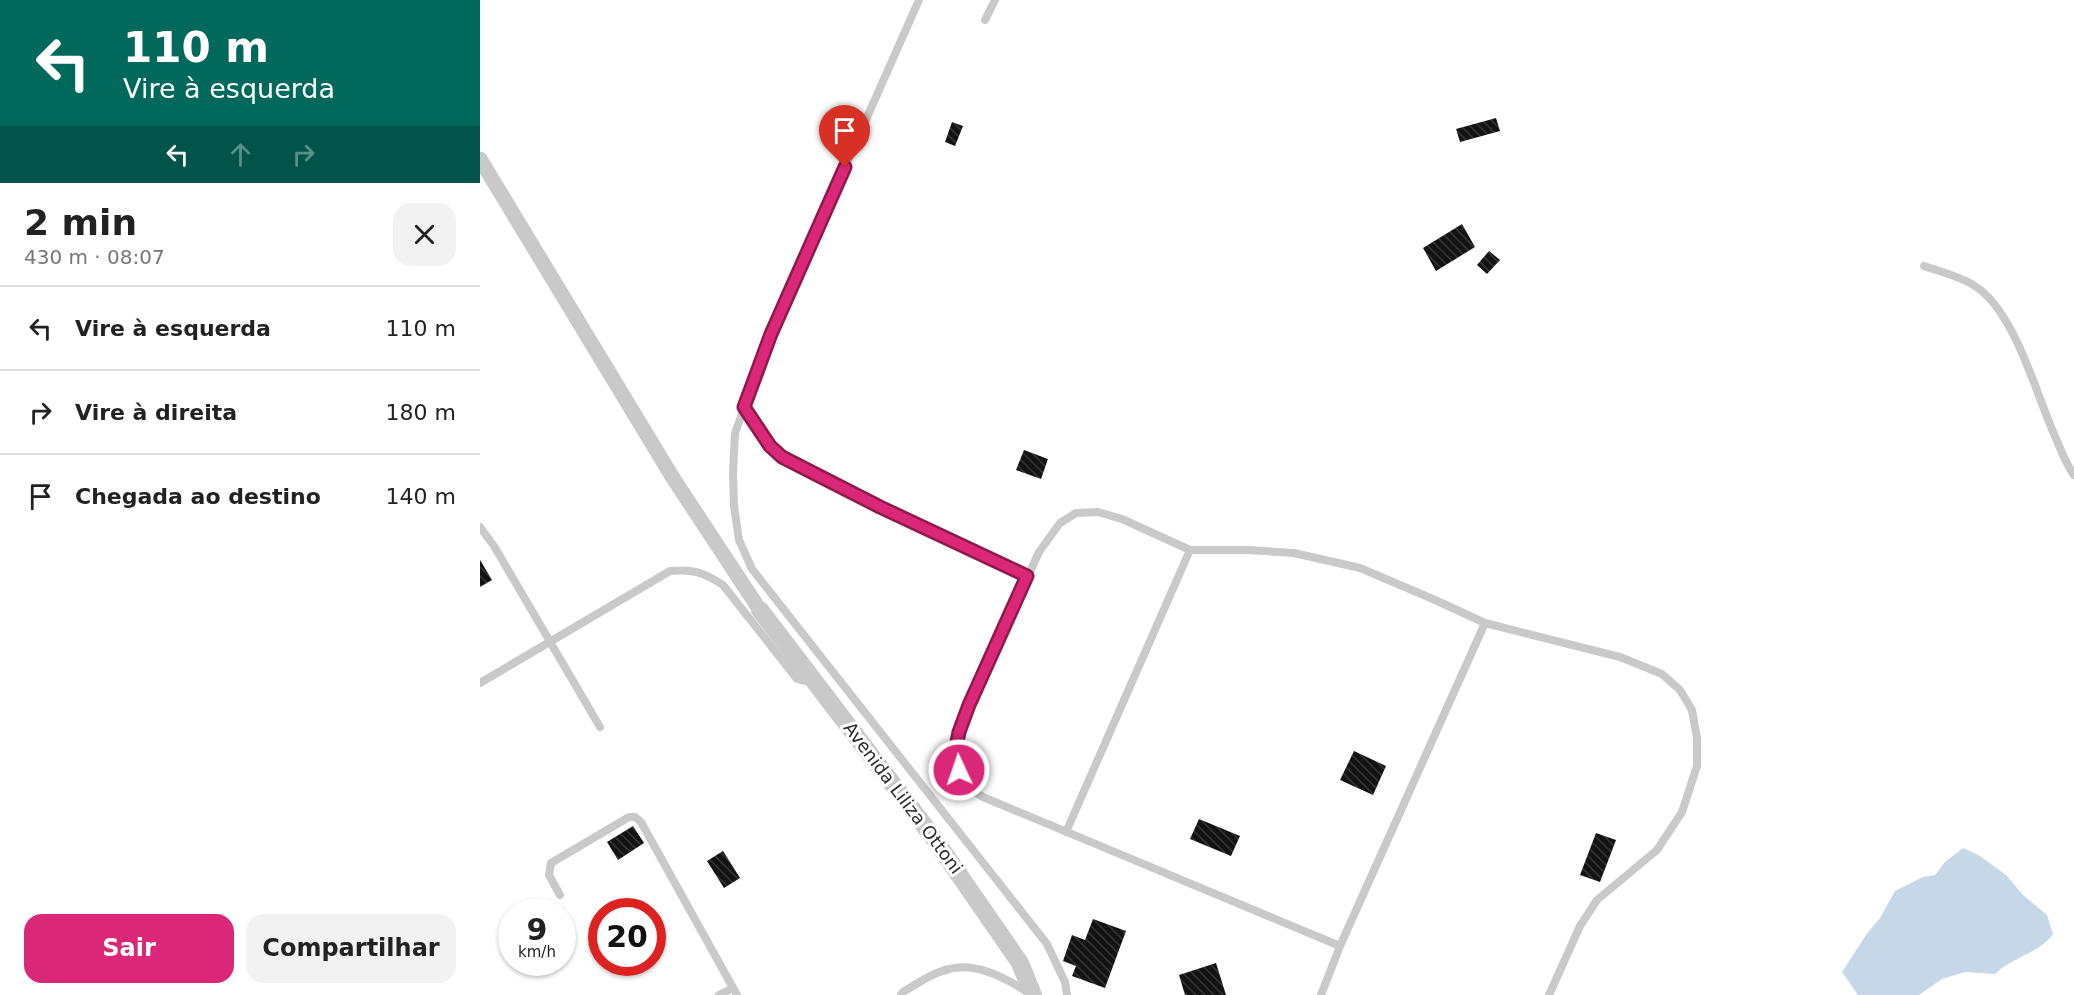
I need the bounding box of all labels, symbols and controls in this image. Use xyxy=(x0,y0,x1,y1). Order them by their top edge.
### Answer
text: 110 m xyxy=(123,23,269,72)
icon: left xyxy=(24,24,102,102)
text: Vire à esquerda xyxy=(123,73,335,104)
pin xyxy=(819,105,870,167)
icon: arrive xyxy=(828,114,861,147)
icon: left xyxy=(161,138,194,171)
icon: ahead xyxy=(224,138,257,171)
icon: right xyxy=(287,138,320,171)
text: 2 min xyxy=(24,202,137,243)
button: close xyxy=(393,203,456,266)
text: 430 m · 08:07 xyxy=(24,245,165,269)
icon: left xyxy=(24,312,57,345)
text: Vire à esquerda xyxy=(75,316,271,341)
text: 110 m xyxy=(386,316,456,341)
icon: right xyxy=(24,396,57,429)
text: Vire à direita xyxy=(75,400,237,425)
text: 180 m xyxy=(386,400,456,425)
icon: arrive xyxy=(24,480,57,513)
text: Chegada ao destino xyxy=(75,484,321,509)
text: 140 m xyxy=(386,484,456,509)
street label: Avenida Liliza Ottoni xyxy=(839,718,967,878)
position arrow xyxy=(927,738,991,802)
speed limit sign: 20 xyxy=(588,898,666,976)
text: 9 xyxy=(527,912,547,947)
button: Sair xyxy=(24,914,234,983)
button: Compartilhar xyxy=(246,914,456,983)
text: km/h xyxy=(518,943,556,961)

